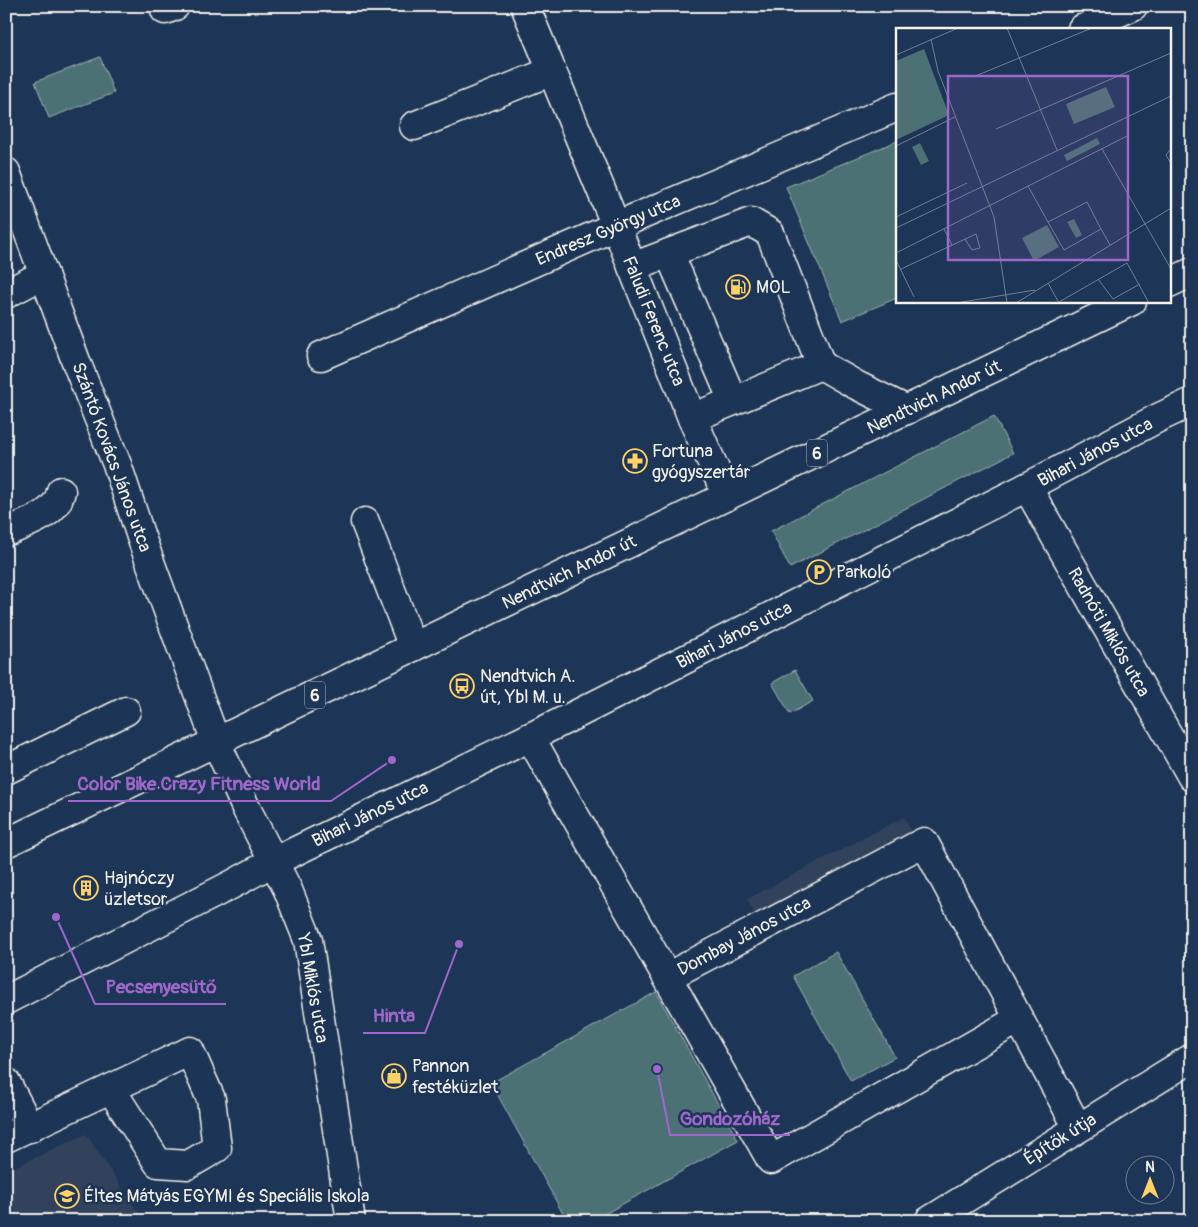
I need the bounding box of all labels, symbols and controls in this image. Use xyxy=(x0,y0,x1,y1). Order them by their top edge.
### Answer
inset map xyxy=(896,28,1170,302)
street label: Endresz György utca xyxy=(532,190,684,271)
street label: Faludi Ferenc utca xyxy=(617,253,690,390)
fuel station icon: MOL xyxy=(725,274,751,300)
place label: MOL xyxy=(756,276,791,299)
street label: Nendtvich Andor út xyxy=(863,355,1006,440)
street label: Szántó Kovács János utca xyxy=(66,359,157,555)
street label: Bihari János utca xyxy=(1034,413,1157,492)
road number: 6 xyxy=(807,439,827,466)
place label: Fortuna gyógyszertár xyxy=(652,440,751,484)
pharmacy icon: Fortuna gyógyszertár xyxy=(622,448,648,474)
street label: Nendtvich Andor út xyxy=(498,530,641,615)
parking icon: Parkoló xyxy=(806,559,832,585)
place label: Parkoló xyxy=(836,561,891,584)
street label: Radnóti Miklós utca xyxy=(1062,563,1155,701)
street label: Bihari János utca xyxy=(673,596,796,674)
place label: Nendtvich A. út, Ybl M. u. xyxy=(480,665,575,709)
bus stop icon: Nendtvich A. út, Ybl M. u. xyxy=(449,673,475,699)
road number: 6 xyxy=(305,682,325,708)
callout: Color Bike Crazy Fitness World xyxy=(68,767,331,801)
text: Color Bike Crazy Fitness World xyxy=(77,772,321,796)
street label: Bihari János utca xyxy=(308,776,432,853)
place label: Hajnóczy üzletsor xyxy=(104,867,174,911)
building icon: Hajnóczy üzletsor xyxy=(73,875,99,901)
street label: Dombay János utca xyxy=(673,891,815,981)
street label: Ybl Miklós utca xyxy=(291,930,333,1045)
callout: Pecsenyesütő xyxy=(95,970,226,1004)
text: Pecsenyesütő xyxy=(105,975,217,999)
callout: Hinta xyxy=(363,999,425,1033)
text: Hinta xyxy=(373,1004,415,1028)
place label: Pannon festéküzlet xyxy=(412,1055,499,1099)
shop icon: Pannon festéküzlet xyxy=(381,1063,407,1089)
callout: Gondozóház xyxy=(670,1101,790,1135)
text: Gondozóház xyxy=(680,1107,780,1131)
street label: Építők útja xyxy=(1020,1108,1101,1171)
north arrow xyxy=(1126,1154,1176,1204)
text: N xyxy=(1145,1159,1155,1176)
school or university icon: Éltes Mátyás EGYMI és Speciális Iskola xyxy=(54,1183,80,1209)
place label: Éltes Mátyás EGYMI és Speciális Iskola xyxy=(84,1185,369,1208)

